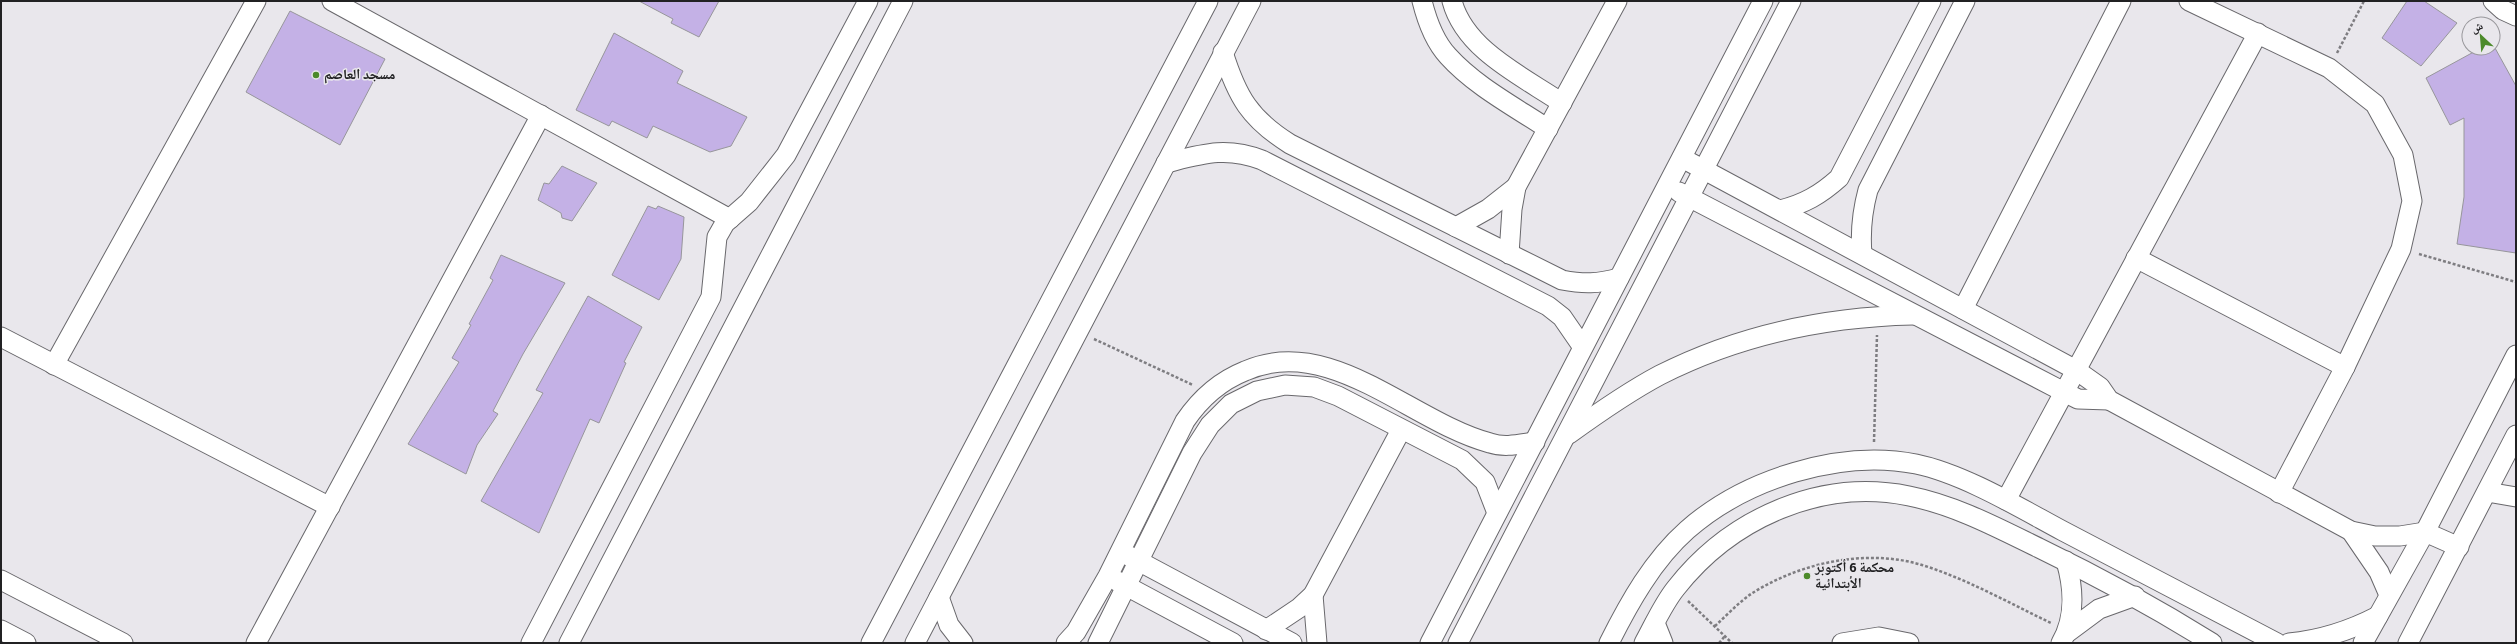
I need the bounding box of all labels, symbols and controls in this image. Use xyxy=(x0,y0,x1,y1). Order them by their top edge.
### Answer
north arrow xyxy=(2461,16,2501,56)
text: ش xyxy=(2468,18,2486,37)
place label: مسجد العاصم xyxy=(324,65,395,85)
marker: مسجد العاصم xyxy=(311,70,321,80)
place label: محكمة 6 أكتوبر الأبتدائية xyxy=(1814,558,1894,594)
marker: محكمة 6 أكتوبر الأبتدائية xyxy=(1802,571,1812,581)

